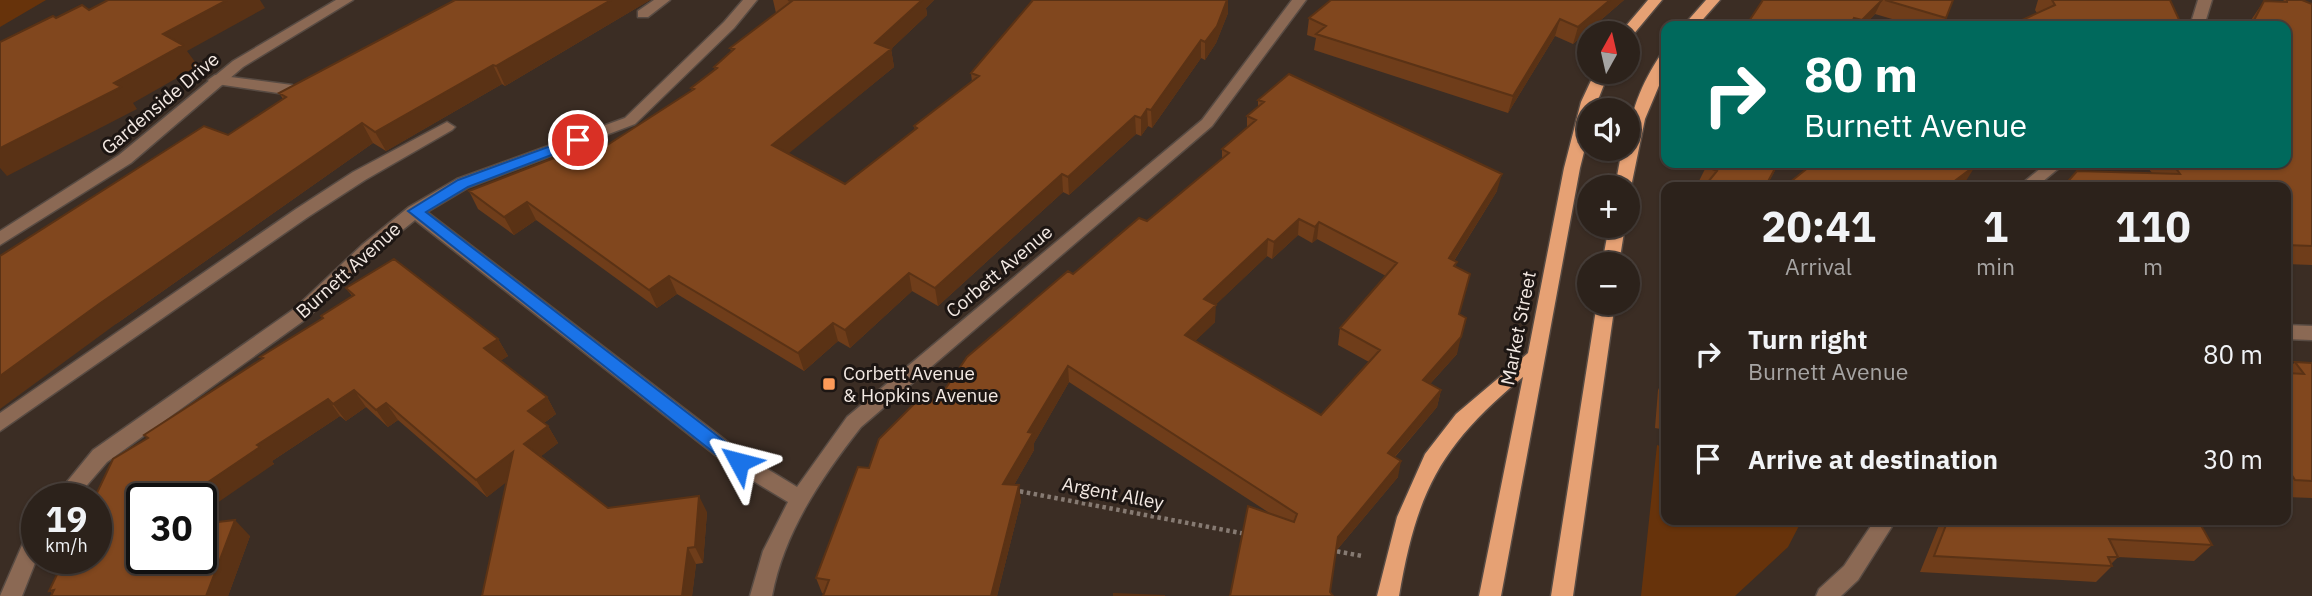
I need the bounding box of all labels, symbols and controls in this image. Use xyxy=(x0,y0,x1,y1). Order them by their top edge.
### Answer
north arrow xyxy=(1577,21,1640,84)
map controls xyxy=(1577,21,1640,315)
text: 80 m xyxy=(1804,42,1918,105)
street label: Gardenside Drive xyxy=(96,47,224,159)
icon: right xyxy=(1689,49,1780,140)
button: sound xyxy=(1577,98,1640,161)
text: Burnett Avenue xyxy=(1804,104,2027,146)
pin xyxy=(548,110,608,170)
icon: arrive xyxy=(559,121,597,159)
button: + xyxy=(1577,175,1640,238)
text: 20:41 xyxy=(1761,199,1876,254)
text: 1 xyxy=(1983,199,2008,254)
text: 110 xyxy=(2115,199,2191,254)
street label: Burnett Avenue xyxy=(291,217,405,323)
street label: Corbett Avenue xyxy=(941,219,1057,323)
text: Arrival xyxy=(1785,251,1852,281)
text: min xyxy=(1976,251,2015,281)
text: m xyxy=(2143,251,2163,281)
button: − xyxy=(1577,252,1640,315)
street label: Market Street xyxy=(1495,269,1541,387)
text: Turn right xyxy=(1748,322,1867,356)
icon: right xyxy=(1689,335,1727,373)
text: 80 m xyxy=(2203,337,2263,371)
text: Burnett Avenue xyxy=(1748,356,1908,386)
place label: Corbett Avenue & Hopkins Avenue xyxy=(843,361,999,407)
marker: Corbett Avenue & Hopkins Avenue xyxy=(821,376,837,392)
position arrow xyxy=(702,425,776,499)
icon: arrive xyxy=(1689,440,1727,478)
text: Arrive at destination xyxy=(1748,442,1998,476)
text: 30 m xyxy=(2203,442,2263,476)
street label: Argent Alley xyxy=(1060,471,1166,515)
speed limit sign: 30 xyxy=(126,483,217,574)
text: 19 xyxy=(45,496,88,542)
text: km/h xyxy=(45,534,88,557)

